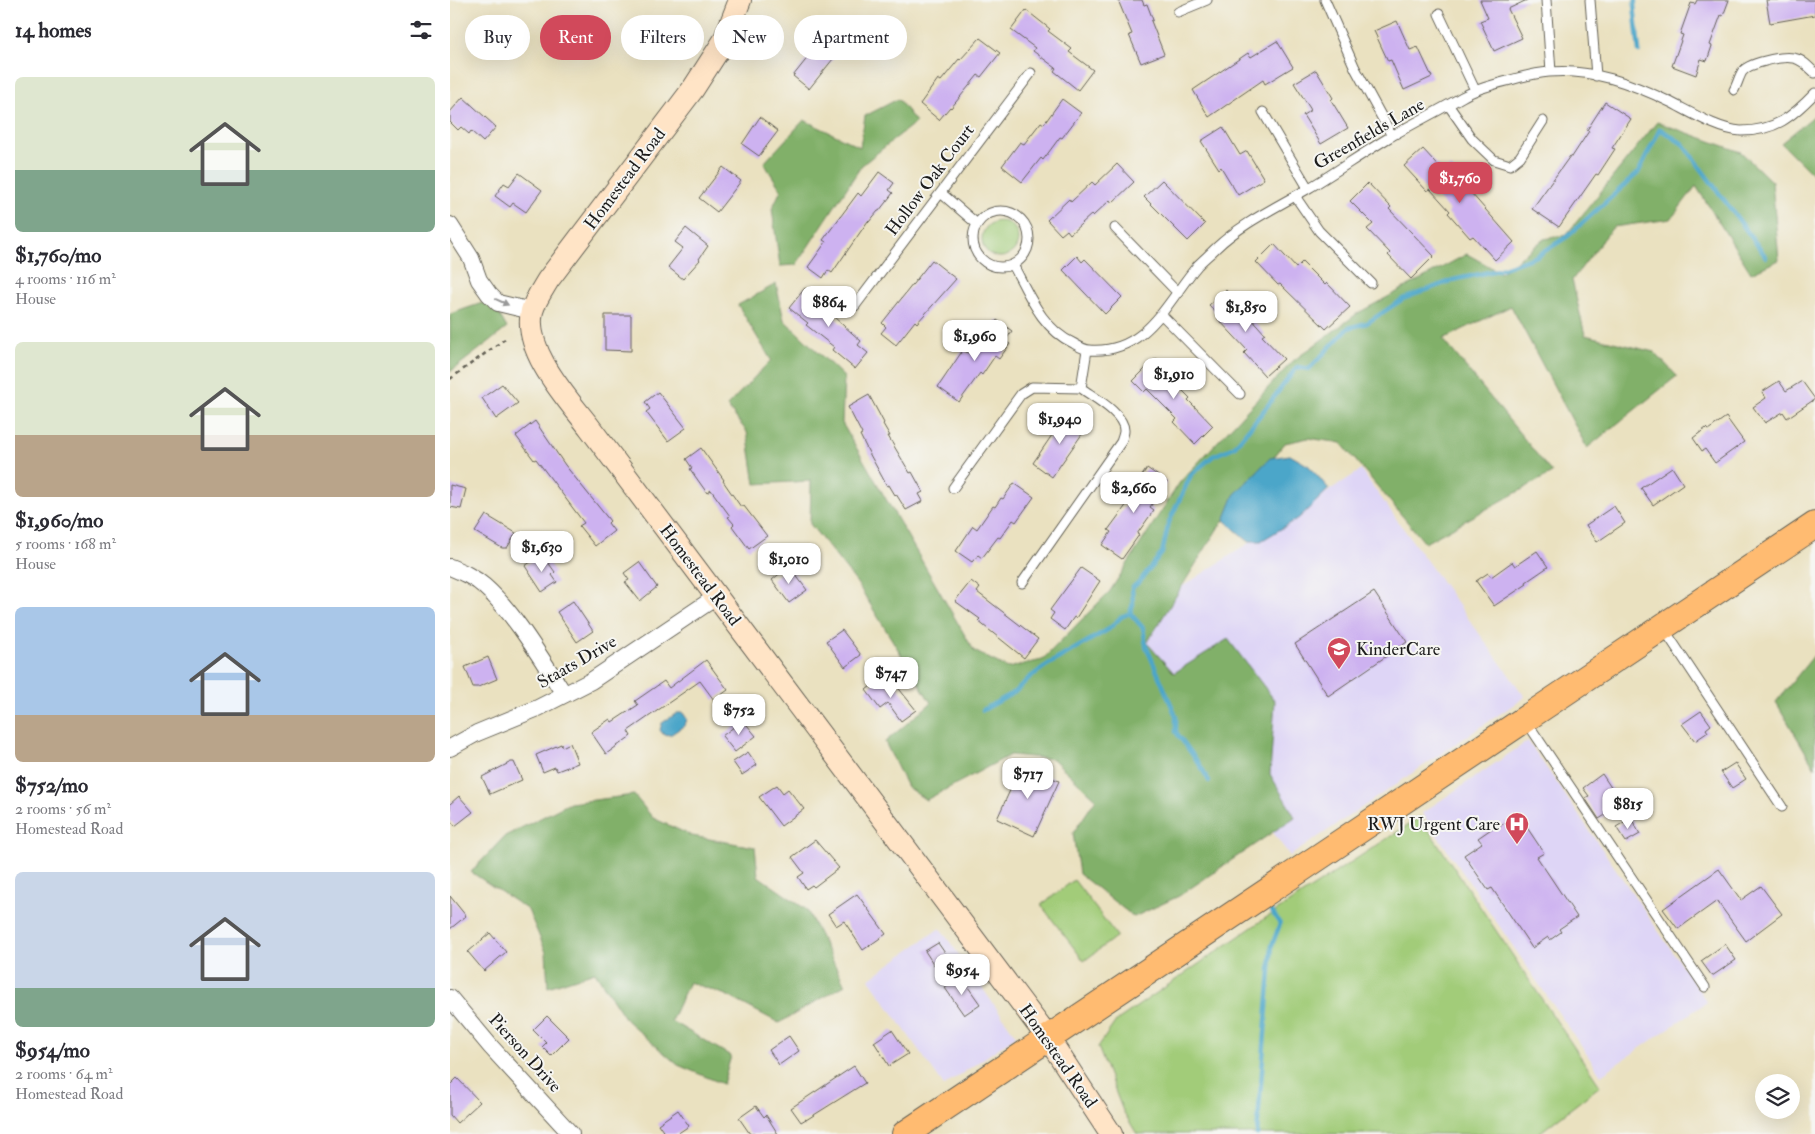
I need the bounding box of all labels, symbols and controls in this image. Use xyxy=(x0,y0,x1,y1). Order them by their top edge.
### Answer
chip: Buy xyxy=(465,15,530,60)
chip: Rent xyxy=(540,15,611,60)
chip: Filters xyxy=(621,15,704,60)
chip: New xyxy=(714,15,784,60)
chip: Apartment xyxy=(794,15,907,60)
icon: filters xyxy=(407,16,435,44)
text: 14 homes xyxy=(15,17,92,44)
street label: Greenfields Lane xyxy=(1309,93,1429,175)
icon: home xyxy=(180,109,270,199)
street label: Hollow Oak Court xyxy=(881,120,980,240)
street label: Homestead Road xyxy=(579,123,671,235)
pin: $1,760 xyxy=(1419,162,1501,204)
text: $1,760 xyxy=(1439,168,1481,188)
text: $1,760/mo xyxy=(15,242,101,269)
text: 4 rooms · 116 m² xyxy=(15,269,116,289)
pin: $864 xyxy=(799,286,859,328)
text: House xyxy=(15,289,56,309)
pin: $1,850 xyxy=(1205,290,1287,333)
text: $864 xyxy=(812,292,846,312)
text: $1,850 xyxy=(1225,297,1267,317)
one-way arrow xyxy=(494,298,509,307)
pin: $1,960 xyxy=(934,320,1016,362)
text: $1,960 xyxy=(953,326,997,346)
pin: $1,910 xyxy=(1133,358,1215,400)
text: $1,910 xyxy=(1154,364,1194,384)
icon: home xyxy=(180,374,270,464)
pin: $1,940 xyxy=(1019,402,1101,445)
text: $1,940 xyxy=(1038,409,1082,429)
pin: $2,660 xyxy=(1093,472,1175,514)
text: $2,660 xyxy=(1111,478,1157,498)
text: $1,960/mo xyxy=(15,507,103,534)
street label: Homestead Road xyxy=(654,519,746,631)
pin: $1,630 xyxy=(501,530,583,573)
text: 5 rooms · 168 m² xyxy=(15,534,116,554)
text: $1,630 xyxy=(522,537,562,557)
pin: $1,010 xyxy=(748,542,830,585)
text: $1,010 xyxy=(769,549,809,569)
text: House xyxy=(15,554,56,574)
street label: Staats Drive xyxy=(533,630,621,694)
school or university icon: KinderCare xyxy=(1326,636,1352,670)
place label: KinderCare xyxy=(1356,638,1441,661)
icon: home xyxy=(180,639,270,729)
pin: $747 xyxy=(861,656,921,699)
text: $747 xyxy=(875,663,907,683)
pin: $752 xyxy=(709,694,769,736)
text: $752 xyxy=(723,700,755,720)
pin: $717 xyxy=(998,758,1058,800)
text: $717 xyxy=(1013,764,1043,784)
text: $752/mo xyxy=(15,772,88,799)
pin: $815 xyxy=(1598,788,1658,830)
text: $815 xyxy=(1613,794,1643,814)
text: 2 rooms · 56 m² xyxy=(15,799,111,819)
hospital icon: RWJ Urgent Care xyxy=(1504,811,1530,845)
place label: RWJ Urgent Care xyxy=(1367,813,1500,836)
text: Homestead Road xyxy=(15,819,123,839)
icon: home xyxy=(180,904,270,994)
pin: $954 xyxy=(932,954,992,996)
text: $954 xyxy=(946,960,978,980)
street label: Homestead Road xyxy=(1014,1000,1102,1113)
street label: Pierson Drive xyxy=(483,1009,567,1098)
text: $954/mo xyxy=(15,1037,90,1064)
text: 2 rooms · 64 m² xyxy=(15,1064,113,1084)
map controls xyxy=(1755,1074,1800,1119)
button: layers xyxy=(1755,1074,1800,1119)
text: Homestead Road xyxy=(15,1084,123,1104)

